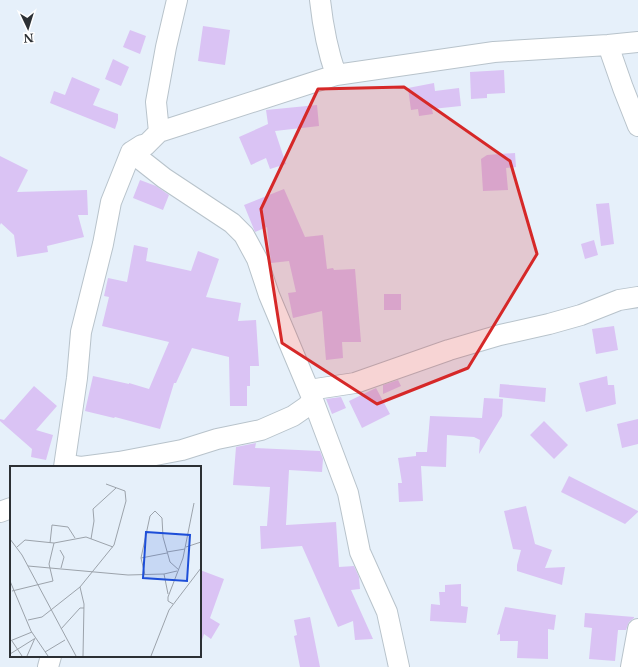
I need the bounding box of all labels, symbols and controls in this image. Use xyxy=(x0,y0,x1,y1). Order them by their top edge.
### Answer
north arrow xyxy=(8,8,48,48)
text: N xyxy=(22,31,34,45)
inset map xyxy=(10,466,201,657)

